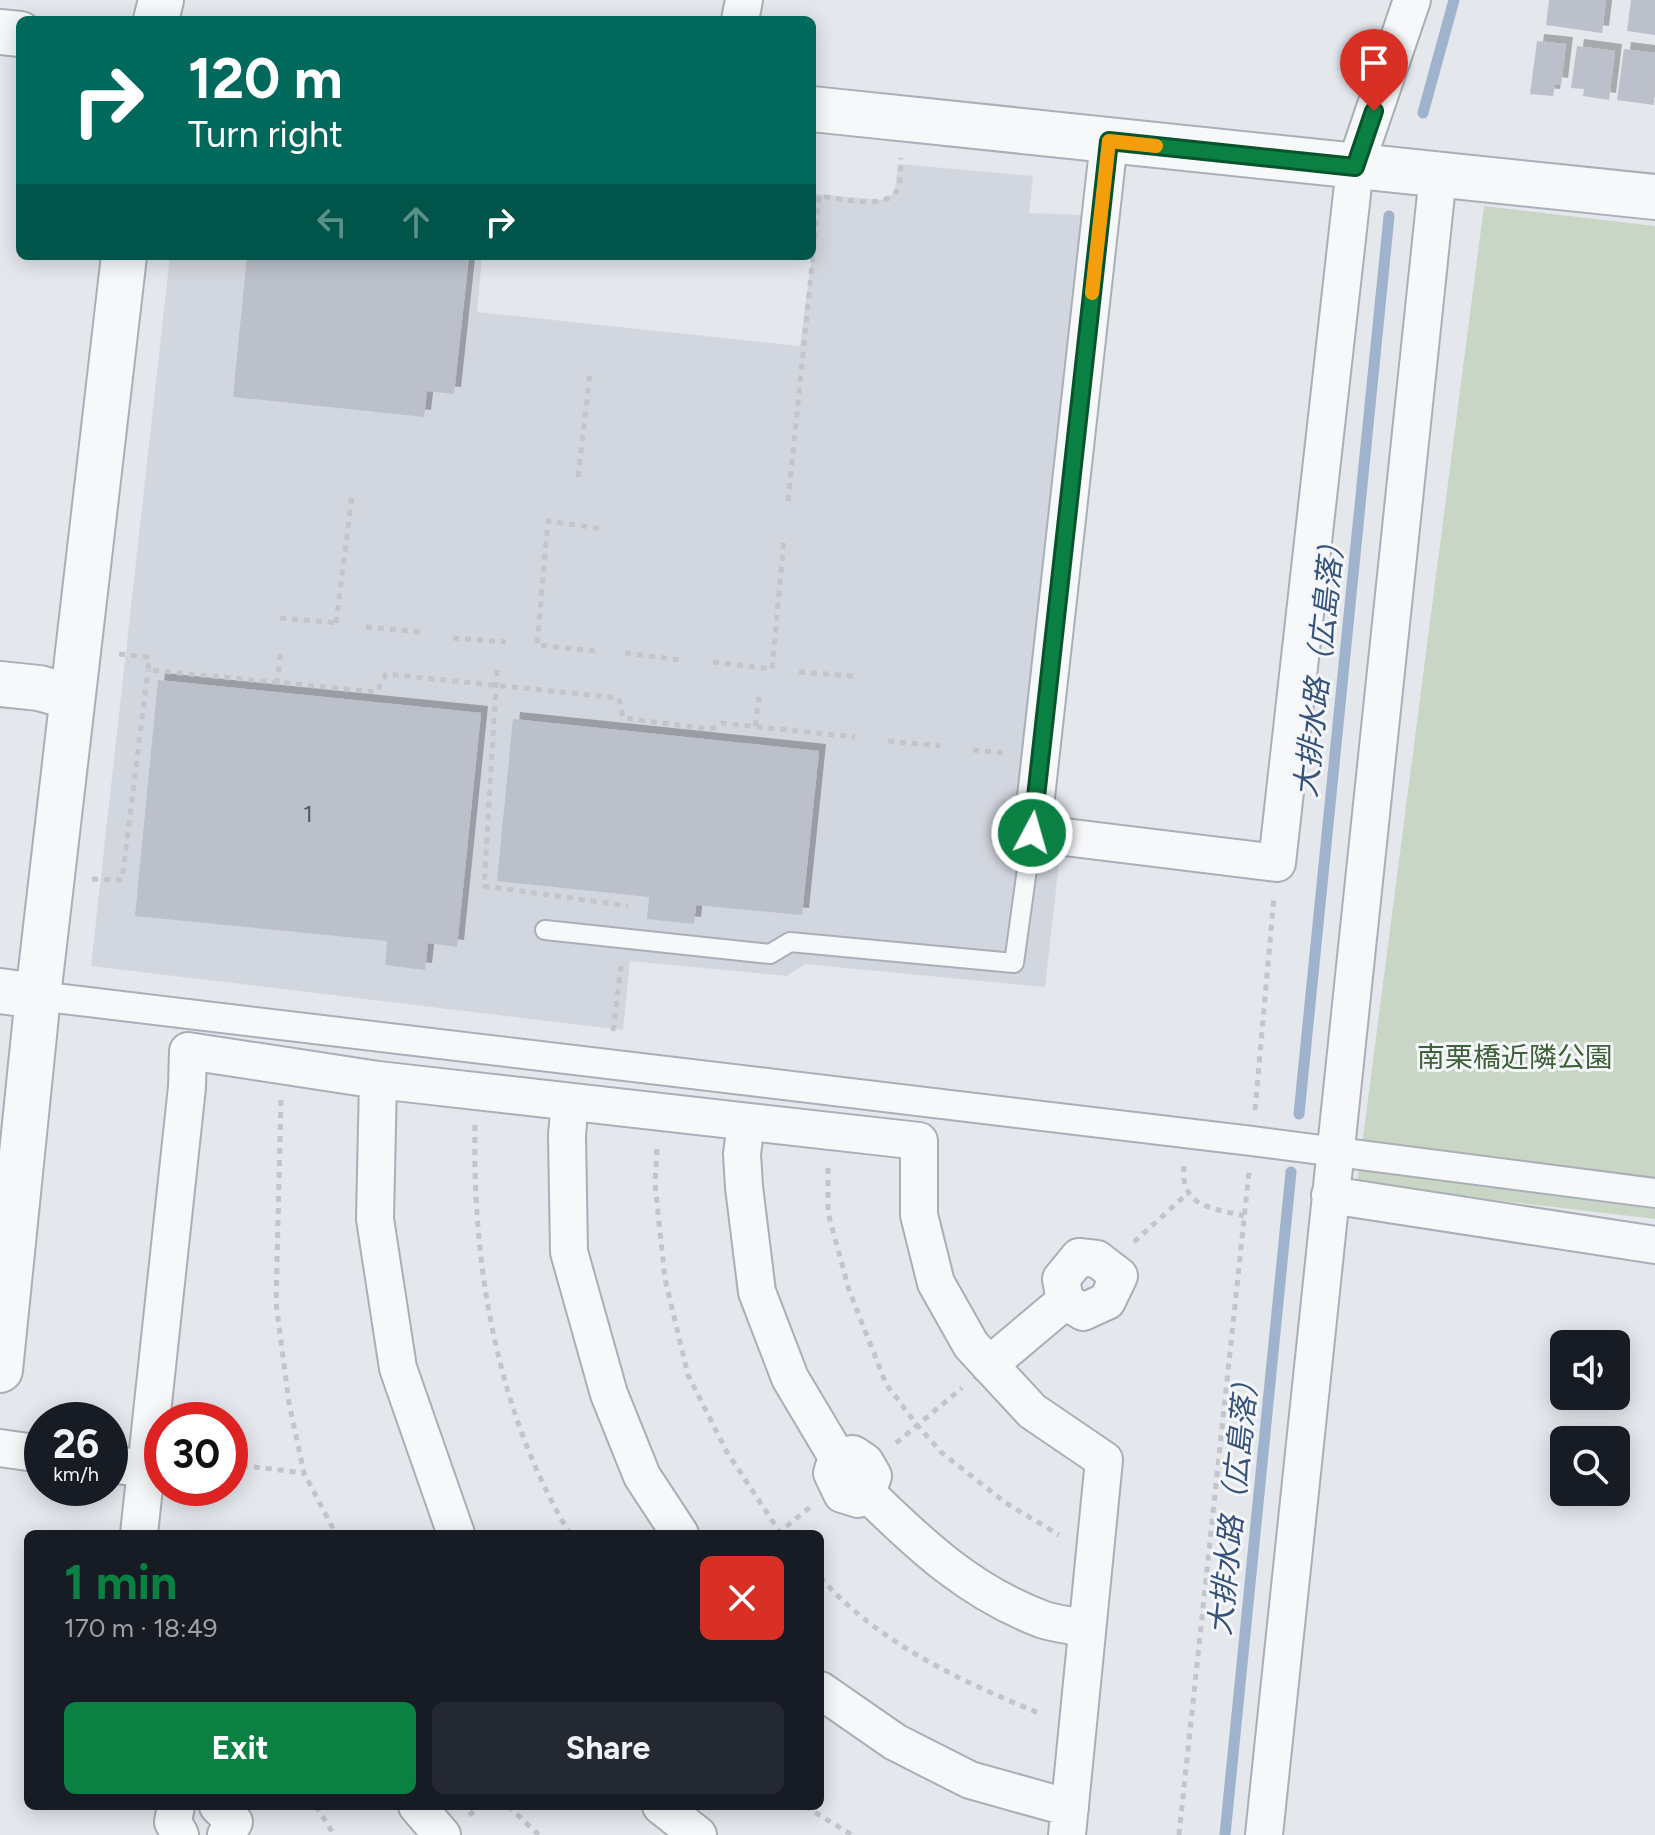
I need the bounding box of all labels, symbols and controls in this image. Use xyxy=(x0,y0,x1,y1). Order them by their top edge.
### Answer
pin xyxy=(1340,29,1408,111)
icon: arrive xyxy=(1352,41,1396,85)
text: 120 m xyxy=(188,45,343,112)
icon: right xyxy=(56,48,160,152)
text: Turn right xyxy=(188,113,343,156)
icon: left xyxy=(310,200,354,244)
icon: ahead xyxy=(394,200,438,244)
icon: right xyxy=(478,200,522,244)
water label: 大排水路（広島落） xyxy=(1287,527,1352,799)
position arrow xyxy=(990,791,1074,875)
house number: 1 xyxy=(303,799,313,828)
park label: 南栗橋近隣公園 xyxy=(1417,1040,1613,1074)
map controls xyxy=(1550,1330,1630,1506)
button: sound xyxy=(1550,1330,1630,1410)
water label: 大排水路（広島落） xyxy=(1201,1365,1266,1637)
speed limit sign: 30 xyxy=(144,1402,248,1506)
text: 26 xyxy=(53,1420,99,1468)
button: search xyxy=(1550,1426,1630,1506)
text: km/h xyxy=(53,1462,99,1486)
text: 1 min xyxy=(64,1553,177,1611)
button: close xyxy=(700,1556,784,1640)
text: 170 m · 18:49 xyxy=(64,1612,218,1644)
button: Exit xyxy=(64,1702,416,1794)
button: Share xyxy=(432,1702,784,1794)

